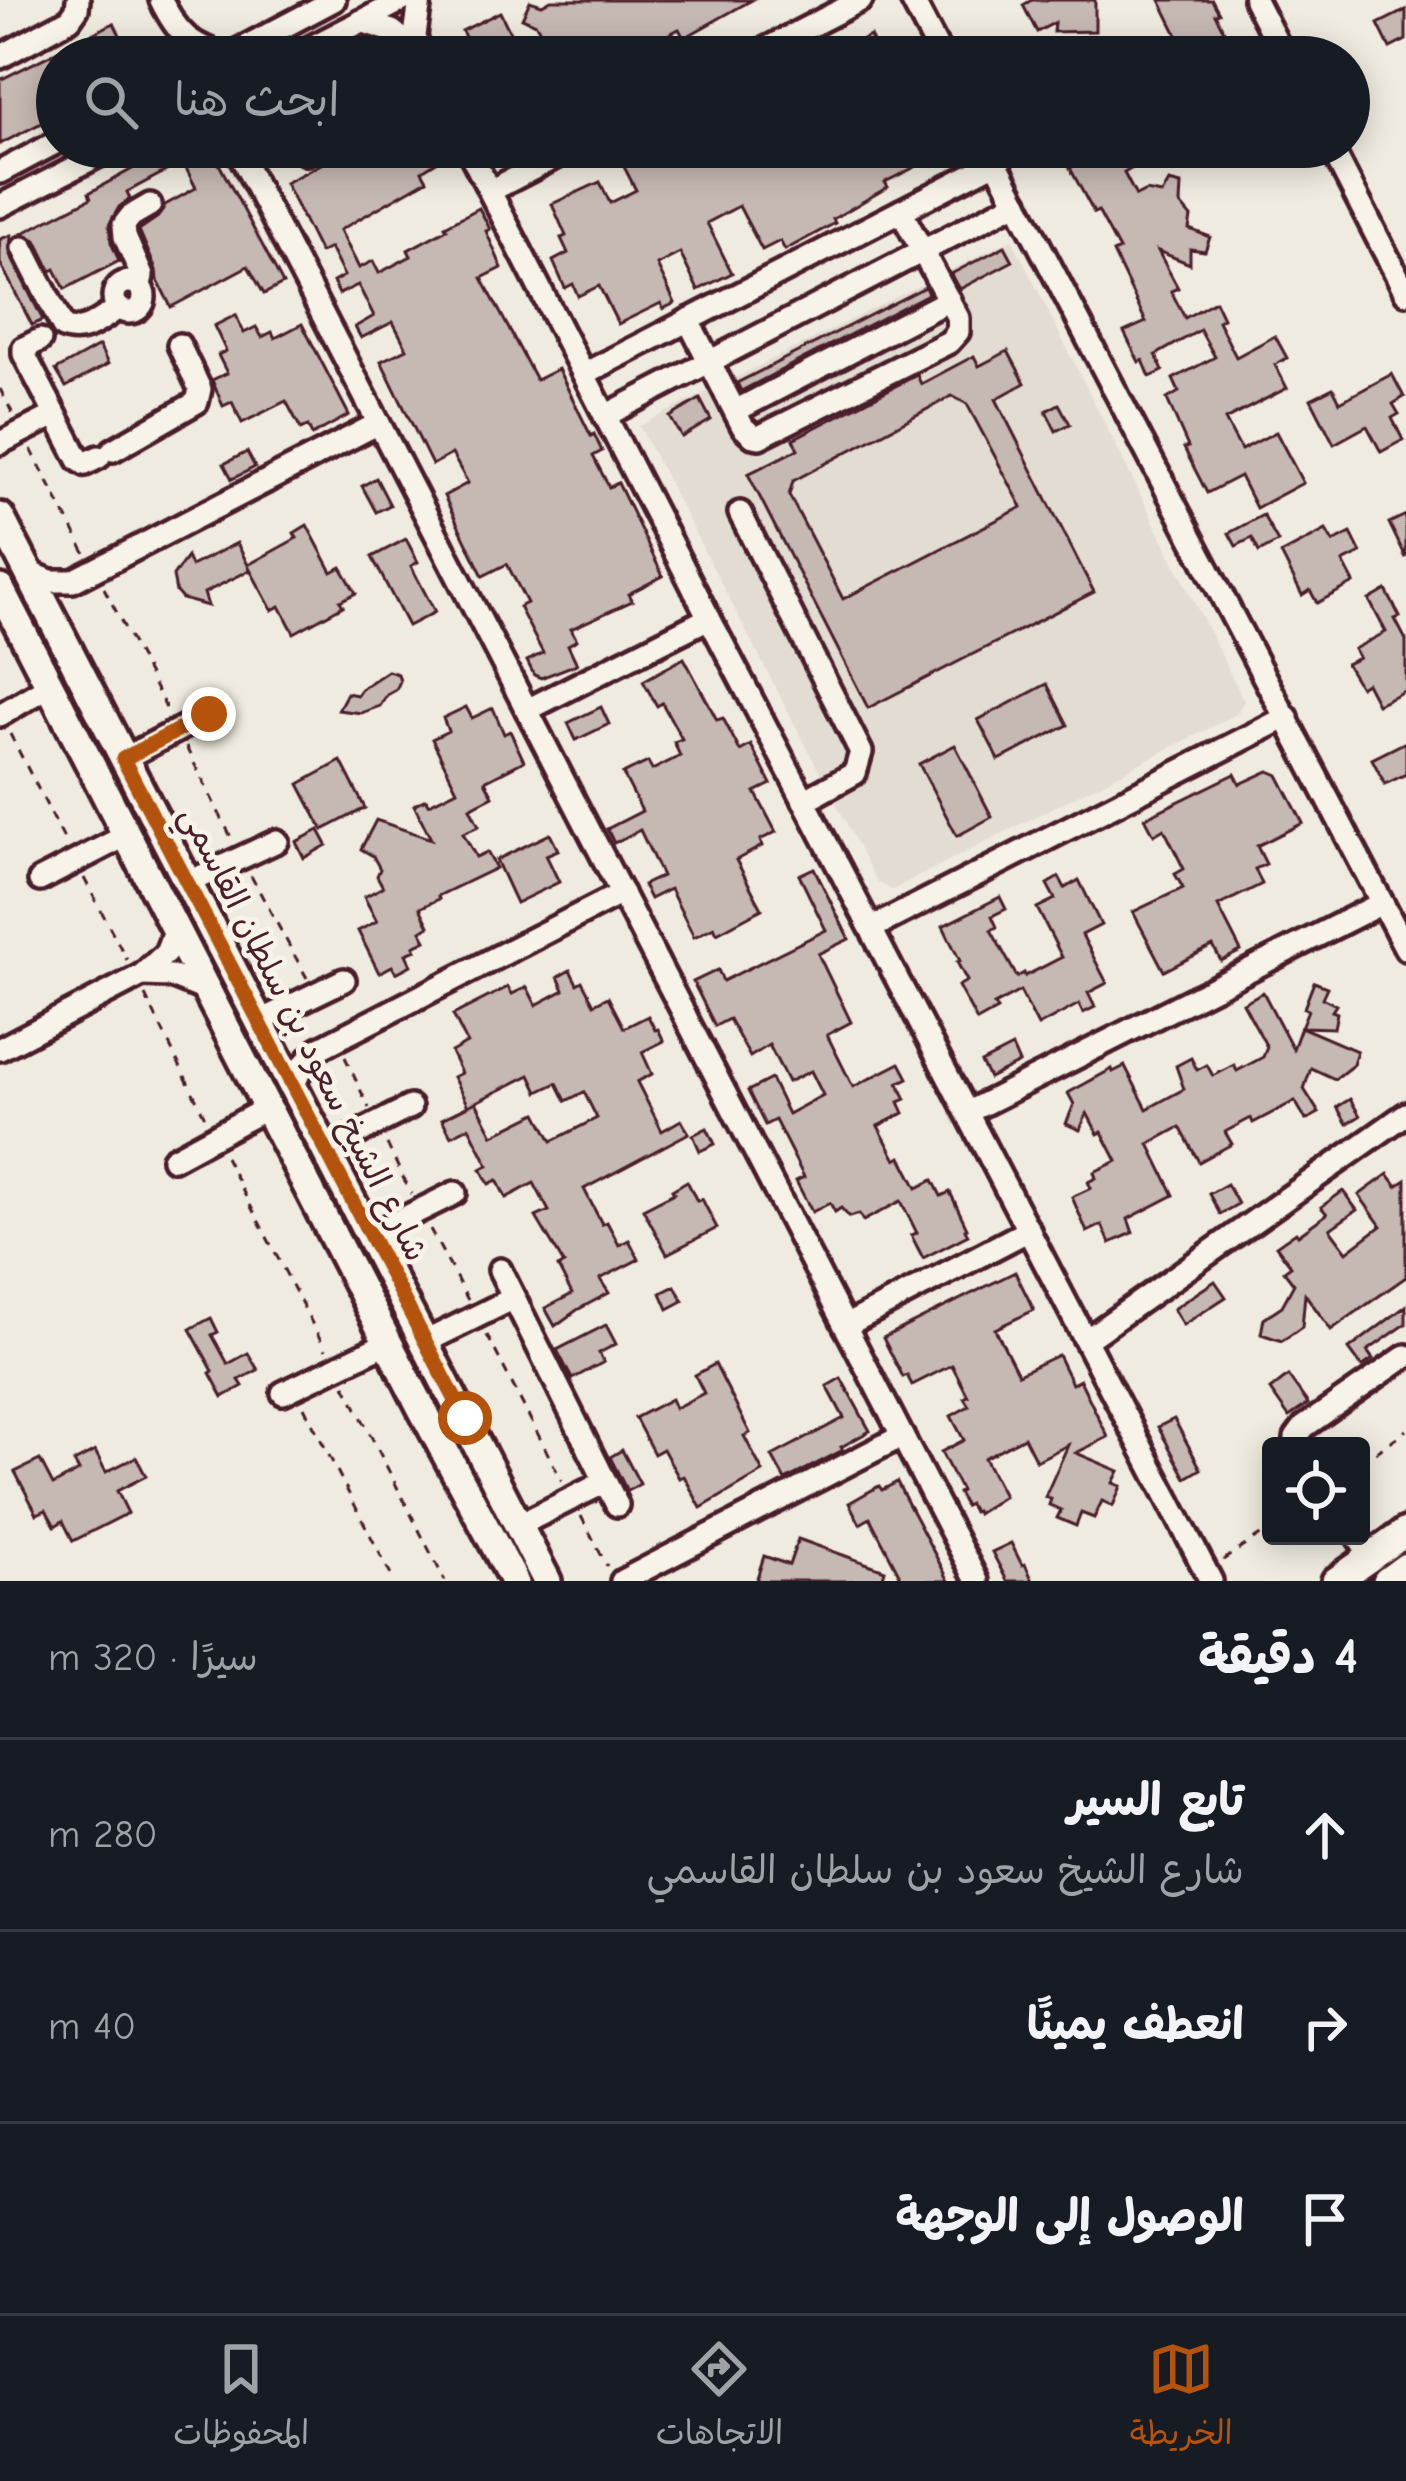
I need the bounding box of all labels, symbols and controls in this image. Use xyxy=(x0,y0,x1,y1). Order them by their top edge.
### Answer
search box xyxy=(36,36,1370,168)
icon: search xyxy=(78,69,144,135)
text: ابحث هنا xyxy=(174,74,339,126)
route end xyxy=(182,687,236,741)
street label: شارع الشيخ سعود بن سلطان القاسمي xyxy=(164,800,436,1272)
route start xyxy=(438,1391,492,1445)
map controls xyxy=(1262,1437,1370,1545)
button: locate xyxy=(1262,1437,1370,1545)
text: 4 دقيقة xyxy=(1198,1627,1358,1686)
text: سيرًا · 320 m xyxy=(48,1635,258,1680)
text: تابع السير xyxy=(1068,1774,1244,1826)
icon: ahead xyxy=(1292,1802,1358,1868)
text: 280 m xyxy=(48,1812,158,1857)
text: شارع الشيخ سعود بن سلطان القاسمي xyxy=(647,1848,1244,1893)
icon: right xyxy=(1292,1994,1358,2060)
text: انعطف يمينًا xyxy=(1027,1998,1244,2050)
text: 40 m xyxy=(48,2004,136,2049)
icon: arrive xyxy=(1292,2186,1358,2252)
text: الوصول إلى الوجهة xyxy=(896,2190,1244,2242)
tab: المحفوظات xyxy=(173,2336,309,2462)
tab: الاتجاهات xyxy=(656,2336,783,2462)
tab: الخريطة xyxy=(1130,2336,1233,2462)

